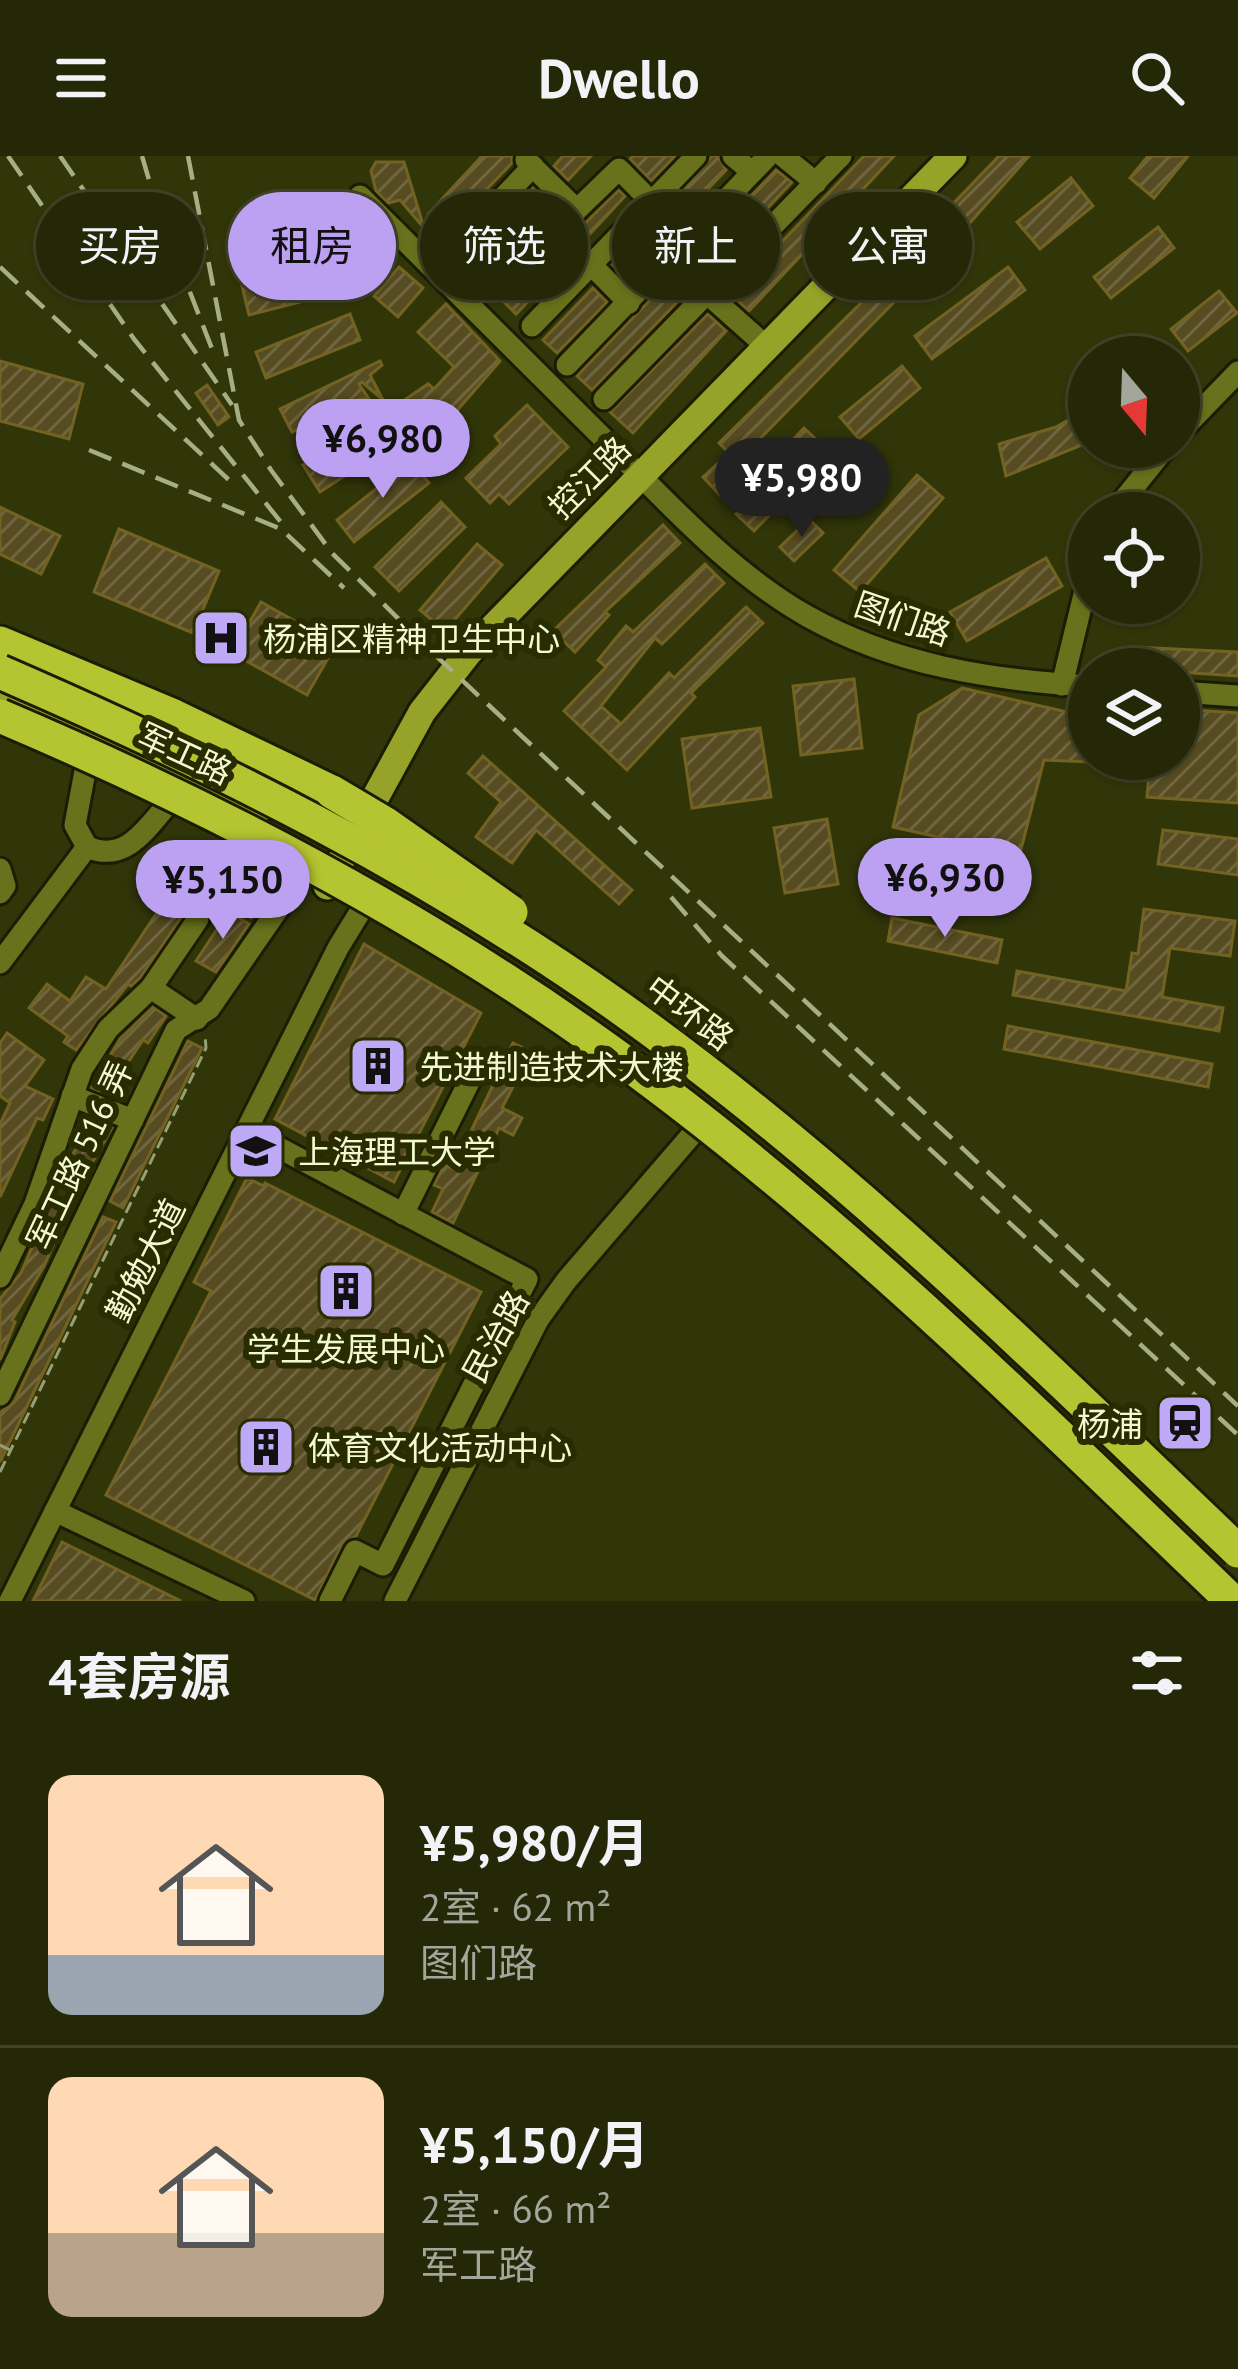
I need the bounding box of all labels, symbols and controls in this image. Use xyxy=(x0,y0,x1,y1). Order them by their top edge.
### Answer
text: Dwello xyxy=(538,43,700,113)
icon: menu xyxy=(48,45,114,111)
icon: search xyxy=(1124,45,1190,111)
chip: 买房 xyxy=(36,192,204,300)
chip: 租房 xyxy=(228,192,396,300)
chip: 筛选 xyxy=(420,192,588,300)
chip: 新上 xyxy=(612,192,780,300)
chip: 公寓 xyxy=(804,192,972,300)
north arrow xyxy=(1068,336,1200,468)
map controls xyxy=(1068,336,1200,780)
pin: ¥6,980 xyxy=(285,399,481,501)
text: ¥6,980 xyxy=(323,412,443,463)
street label: 控江路 xyxy=(539,427,639,527)
pin: ¥5,980 xyxy=(704,438,900,540)
text: ¥5,980 xyxy=(742,451,862,502)
button: locate xyxy=(1068,492,1200,624)
street label: 图们路 xyxy=(849,582,957,654)
hospital icon: 杨浦区精神卫生中心 xyxy=(190,607,252,669)
place label: 杨浦区精神卫生中心 xyxy=(263,617,560,660)
button: layers xyxy=(1068,648,1200,780)
street label: 军工路 xyxy=(131,713,239,793)
pin: ¥6,930 xyxy=(847,838,1043,940)
pin: ¥5,150 xyxy=(125,840,321,942)
text: ¥6,930 xyxy=(885,851,1005,902)
text: ¥5,150 xyxy=(163,853,283,904)
street label: 中环路 xyxy=(638,965,742,1059)
building icon: 先进制造技术大楼 xyxy=(347,1035,409,1097)
place label: 先进制造技术大楼 xyxy=(420,1045,684,1088)
street label: 军工路 516 弄 xyxy=(16,1054,142,1256)
school or university icon: 上海理工大学 xyxy=(225,1120,287,1182)
place label: 上海理工大学 xyxy=(298,1130,496,1173)
street label: 勤勉大道 xyxy=(96,1191,194,1329)
building icon: 学生发展中心 xyxy=(315,1260,377,1322)
street label: 民治路 xyxy=(452,1282,538,1390)
place label: 学生发展中心 xyxy=(247,1327,445,1370)
station icon: 杨浦 xyxy=(1154,1392,1216,1454)
place label: 杨浦 xyxy=(1077,1402,1143,1445)
building icon: 体育文化活动中心 xyxy=(235,1416,297,1478)
place label: 体育文化活动中心 xyxy=(308,1426,572,1469)
icon: filters xyxy=(1124,1640,1190,1706)
text: 4套房源 xyxy=(48,1643,230,1709)
text: ¥5,980/月 xyxy=(420,1809,649,1875)
icon: home xyxy=(144,1823,288,1967)
text: 2室 · 62 m² xyxy=(420,1881,611,1932)
text: 图们路 xyxy=(420,1937,537,1988)
text: ¥5,150/月 xyxy=(420,2111,649,2177)
icon: home xyxy=(144,2125,288,2269)
text: 2室 · 66 m² xyxy=(420,2183,611,2234)
text: 军工路 xyxy=(420,2239,537,2290)

